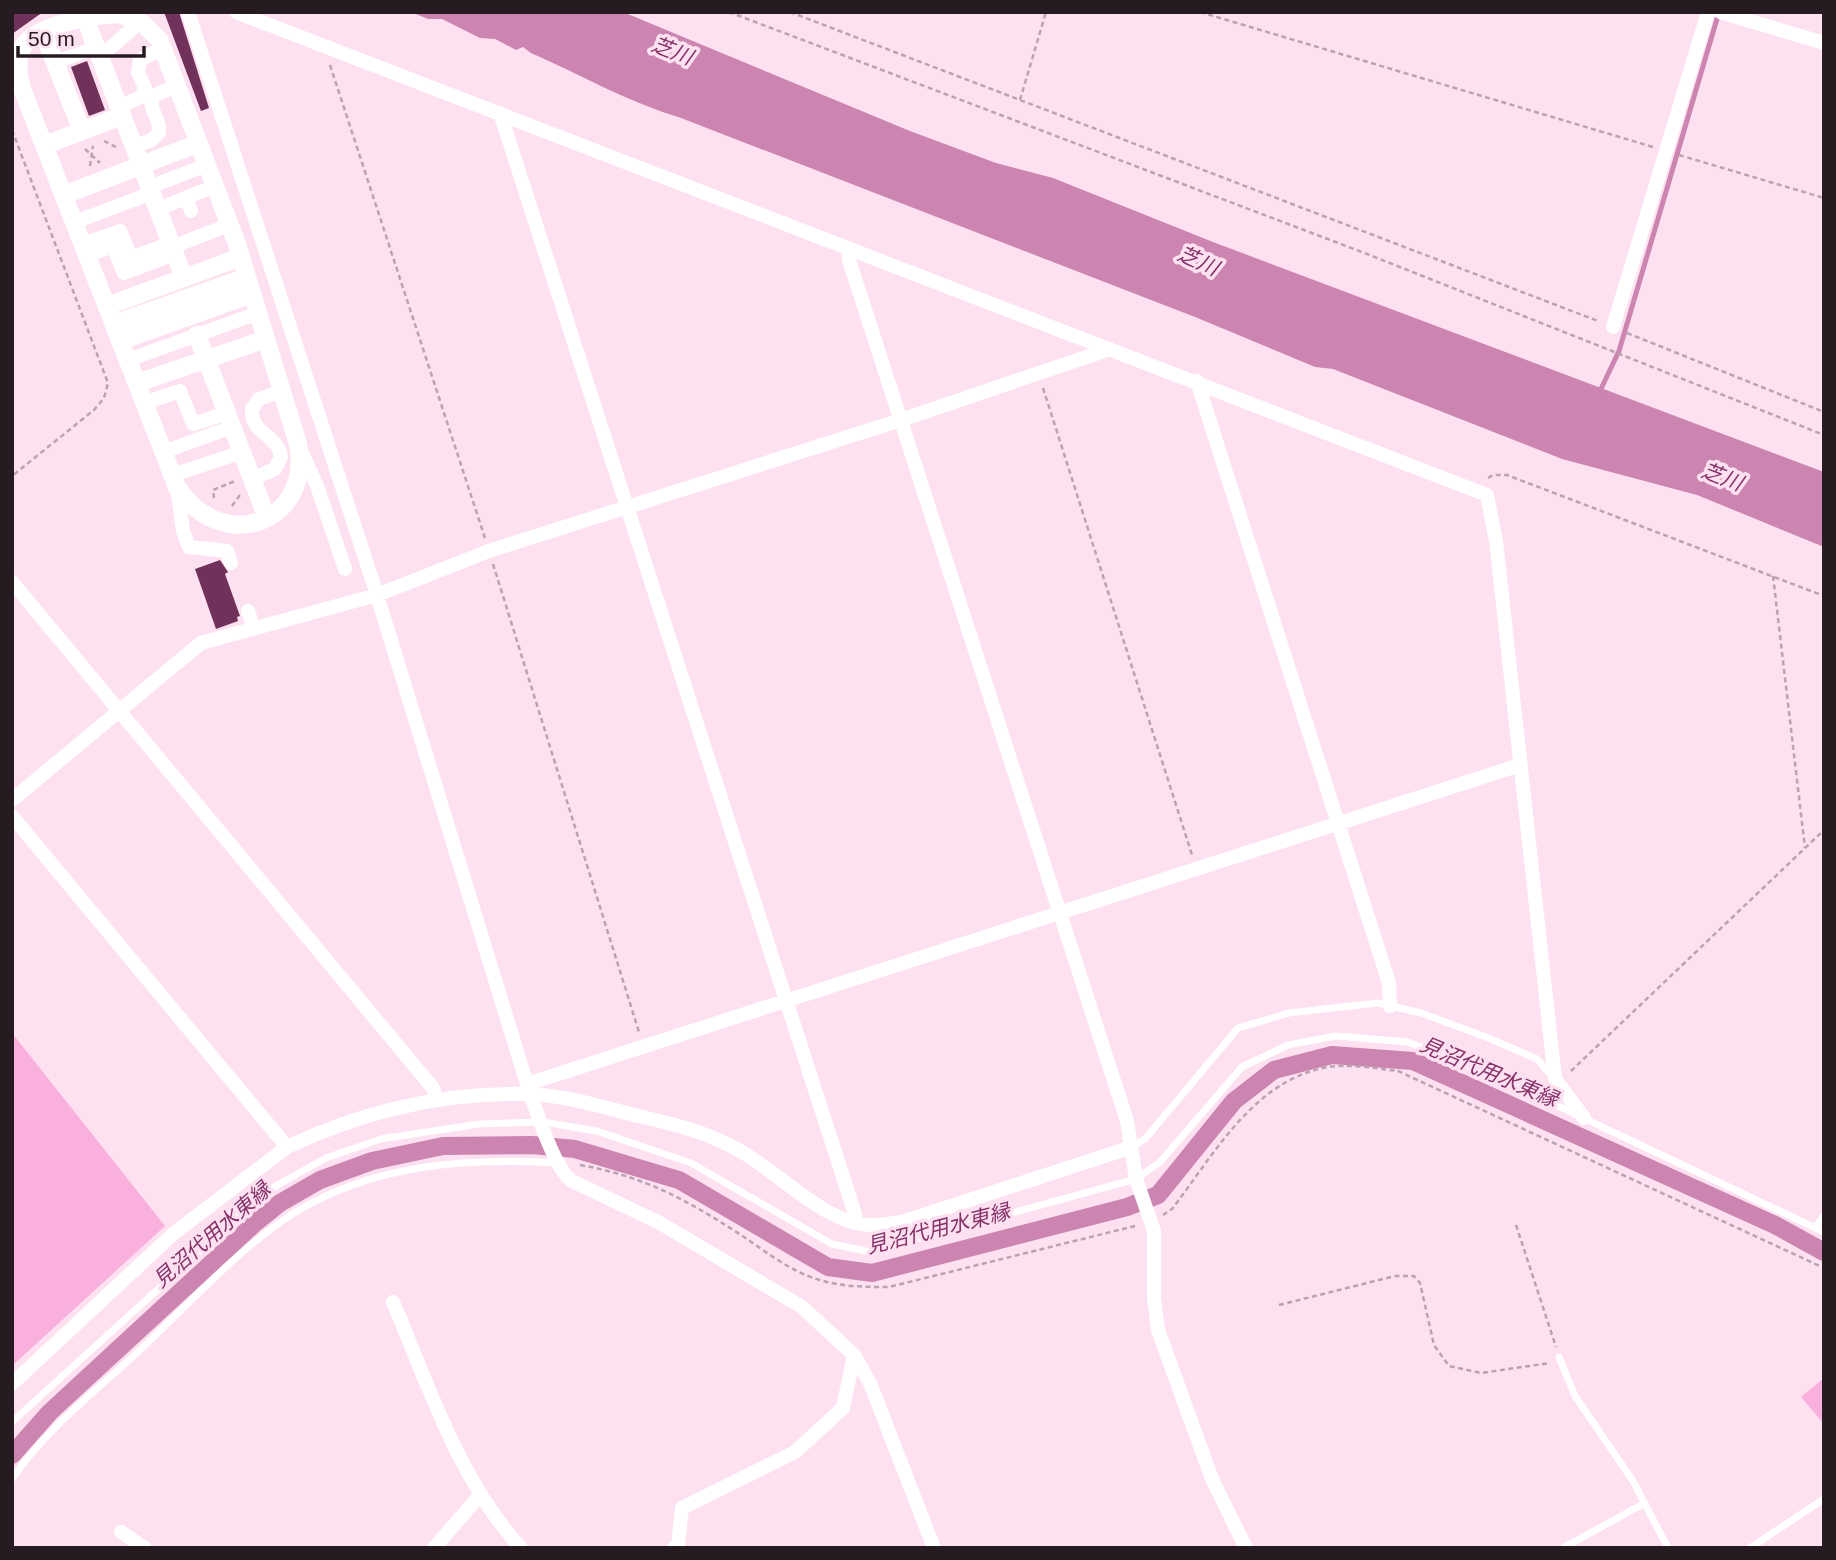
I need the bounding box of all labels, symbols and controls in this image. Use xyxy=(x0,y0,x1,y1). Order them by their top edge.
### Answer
scale bar xyxy=(18,14,144,58)
text: 50 m xyxy=(28,27,75,50)
water label: 芝川 xyxy=(648,32,698,70)
water label: 芝川 xyxy=(1174,241,1224,280)
water label: 芝川 xyxy=(1698,458,1748,496)
water label: 見沼代用水東縁 xyxy=(1417,1032,1563,1112)
water label: 見沼代用水東縁 xyxy=(149,1176,276,1292)
water label: 見沼代用水東縁 xyxy=(864,1199,1014,1257)

